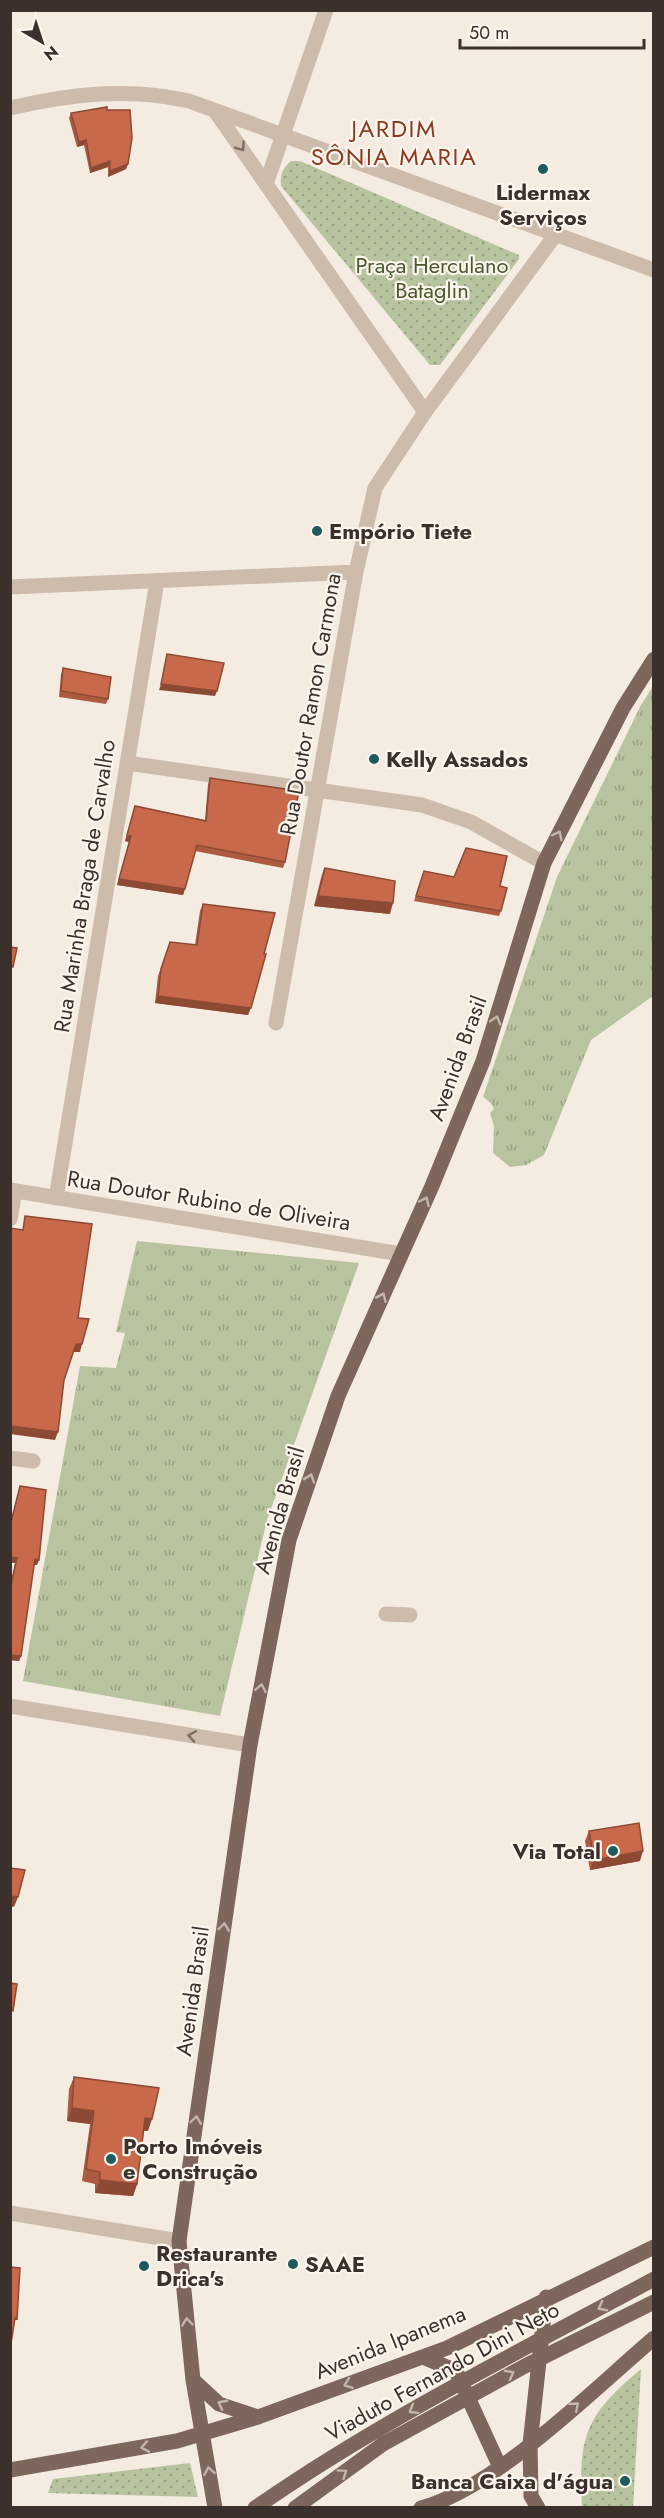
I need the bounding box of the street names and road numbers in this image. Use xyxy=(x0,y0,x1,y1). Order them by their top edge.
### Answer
street label: Rua Doutor Ramon Carmona xyxy=(271,570,349,838)
street label: Rua Marinha Braga de Carvalho xyxy=(45,737,123,1035)
street label: Avenida Brasil xyxy=(420,991,494,1125)
street label: Rua Doutor Rubino de Oliveira xyxy=(65,1162,353,1238)
street label: Avenida Brasil xyxy=(246,1443,312,1577)
street label: Avenida Brasil xyxy=(167,1924,217,2058)
street label: Viaduto Fernando Dini Neto xyxy=(319,2293,565,2449)
street label: Avenida Ipanema xyxy=(310,2297,470,2387)

